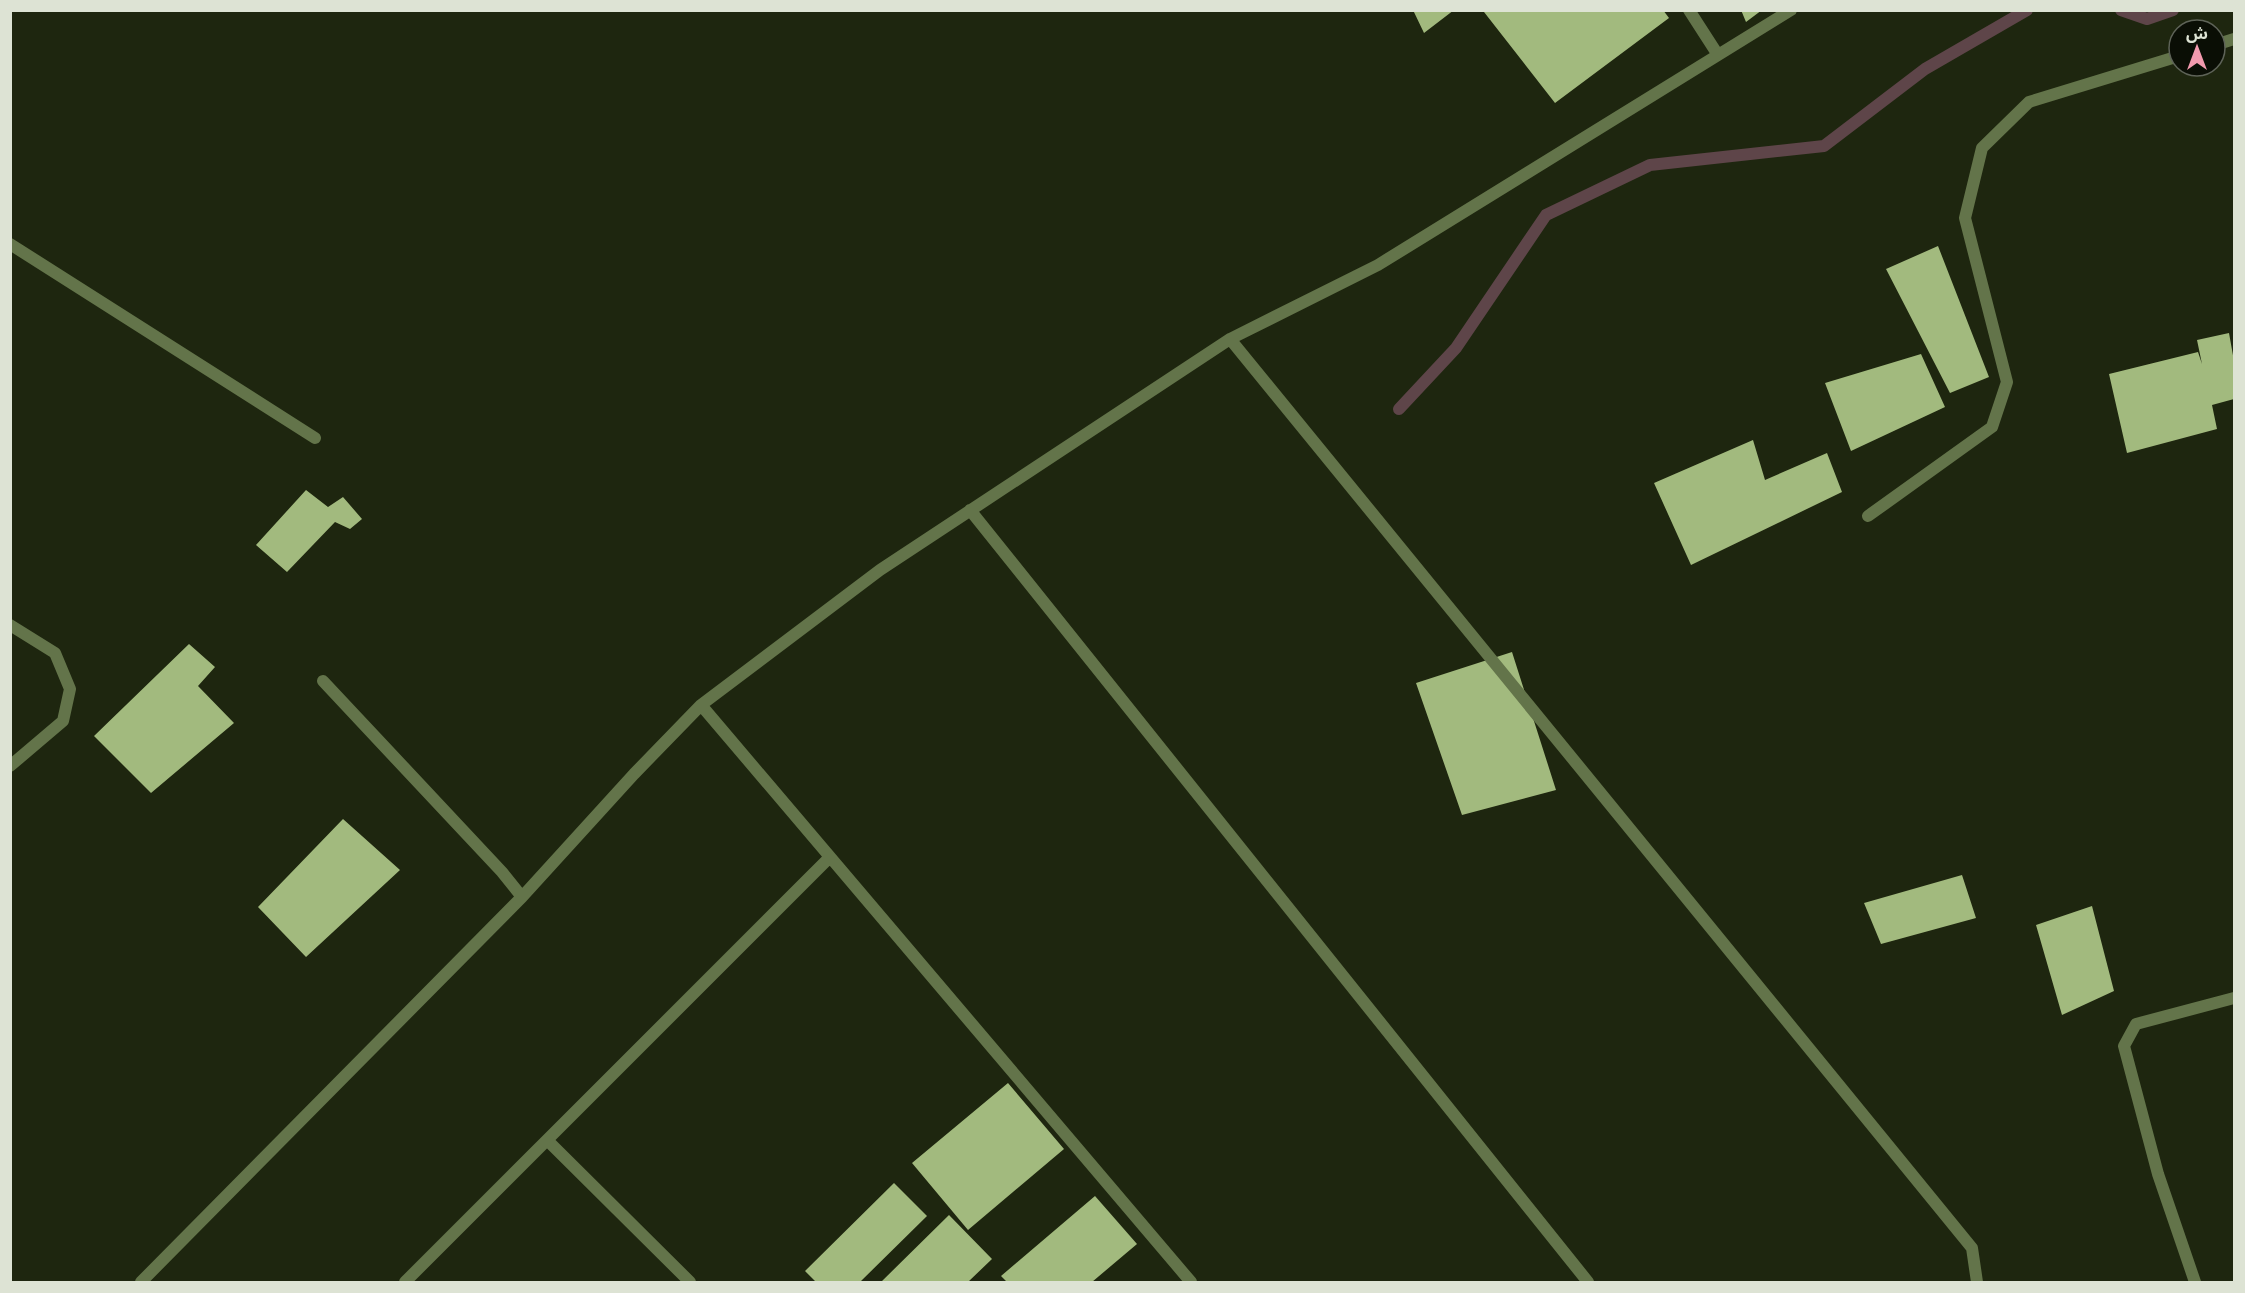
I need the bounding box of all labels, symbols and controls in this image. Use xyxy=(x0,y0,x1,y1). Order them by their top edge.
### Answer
north arrow xyxy=(2167,18,2227,78)
text: ش xyxy=(2186,21,2208,45)

